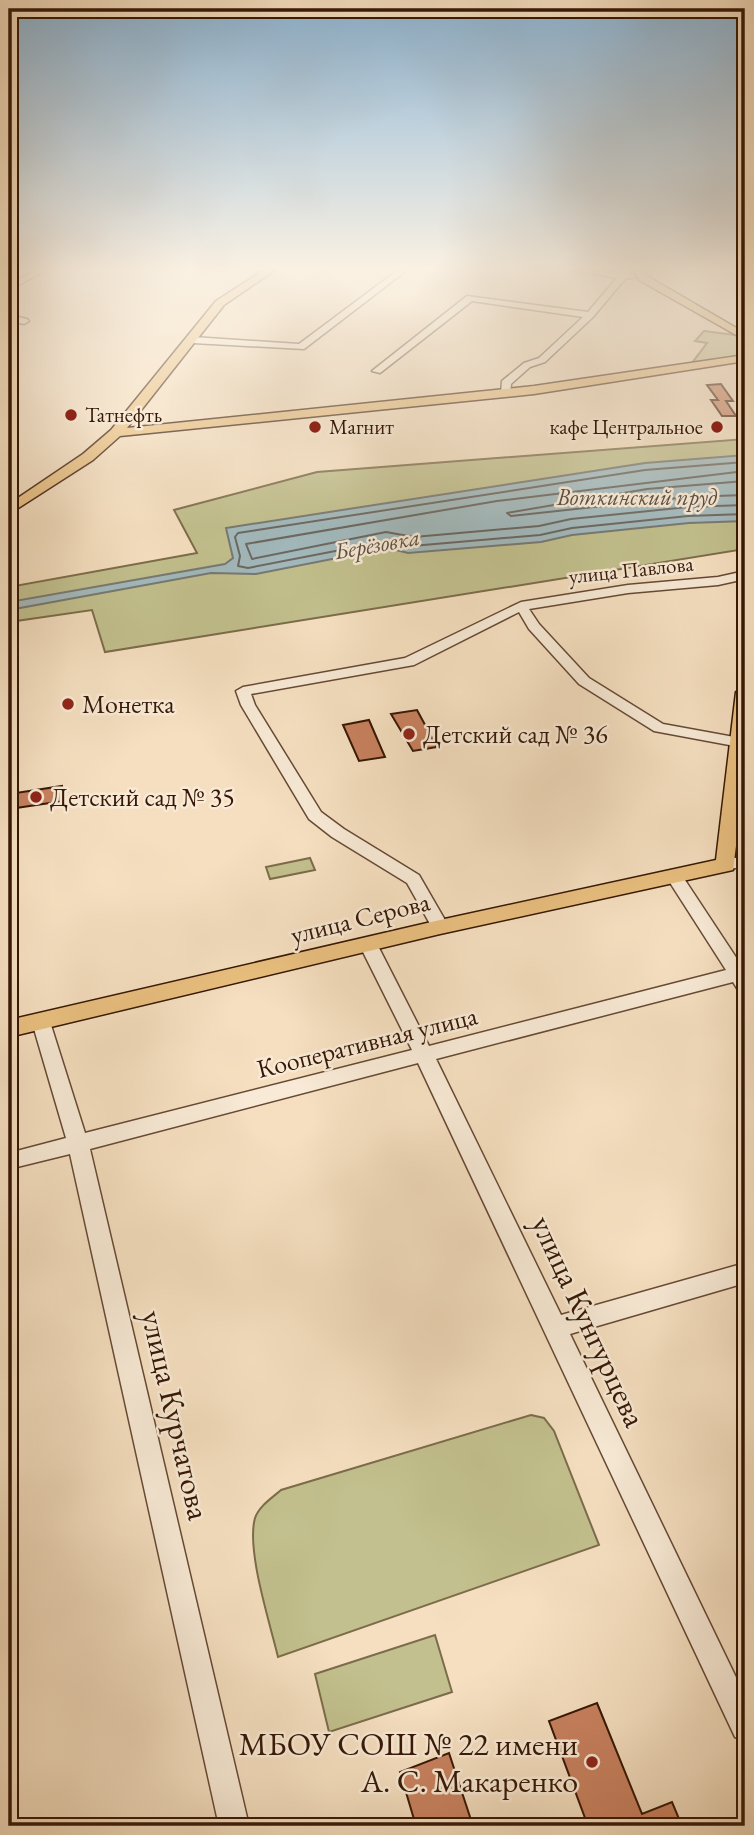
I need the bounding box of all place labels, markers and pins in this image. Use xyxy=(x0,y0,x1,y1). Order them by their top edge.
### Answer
place label: Татнефть xyxy=(85,401,162,428)
marker: Татнефть xyxy=(63,407,79,423)
place label: Магнит xyxy=(329,413,394,440)
place label: кафе Центральное xyxy=(550,413,703,440)
marker: Магнит xyxy=(307,419,323,435)
marker: кафе Центральное xyxy=(709,419,725,435)
place label: Монетка xyxy=(82,687,175,721)
marker: Монетка xyxy=(60,696,76,712)
place label: Детский сад № 36 xyxy=(423,717,608,751)
marker: Детский сад № 36 xyxy=(401,726,417,742)
place label: Детский сад № 35 xyxy=(50,780,235,814)
marker: Детский сад № 35 xyxy=(28,789,44,805)
place label: МБОУ СОШ № 22 имени А. С. Макаренко xyxy=(239,1723,578,1802)
marker: МБОУ СОШ № 22 имени А. С. Макаренко xyxy=(584,1754,600,1770)

